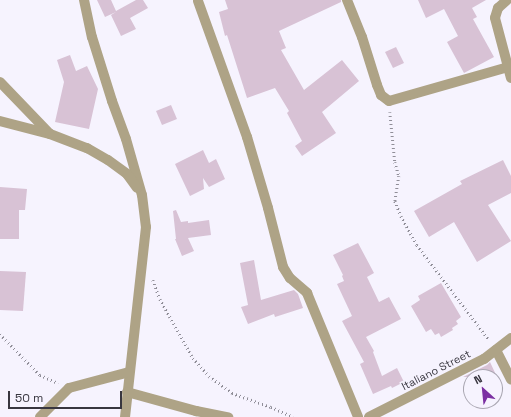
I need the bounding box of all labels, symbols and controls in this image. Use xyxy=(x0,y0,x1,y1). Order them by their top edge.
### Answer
street label: Italiano Street xyxy=(399,347,473,393)
north arrow xyxy=(463,369,503,409)
text: N xyxy=(472,371,484,387)
scale bar xyxy=(10,383,124,409)
text: 50 m xyxy=(15,390,43,406)

